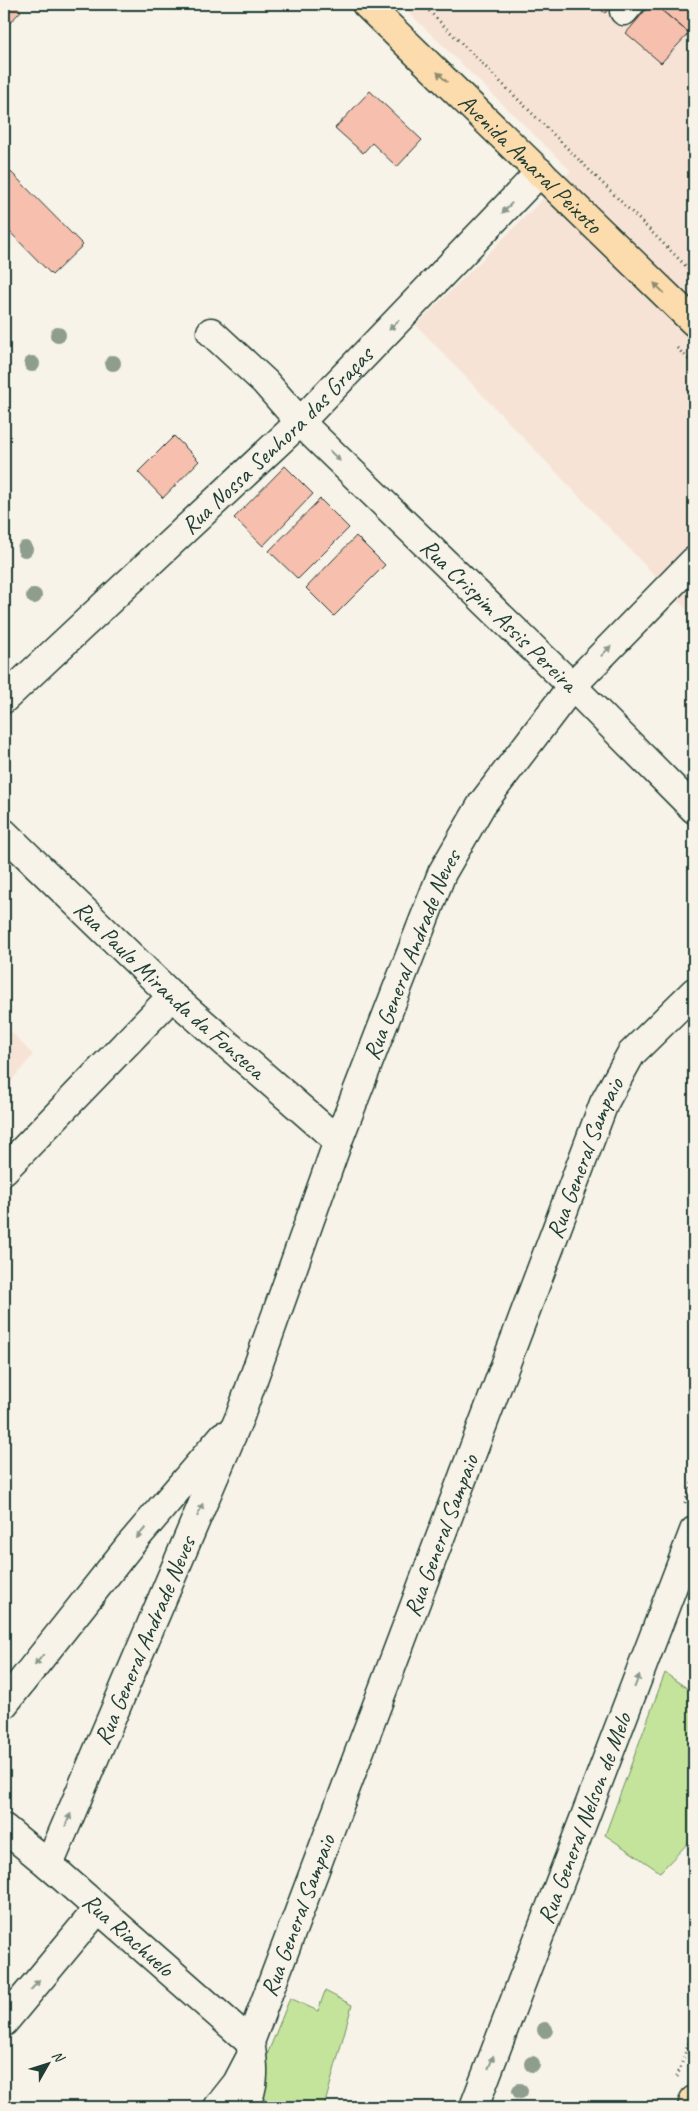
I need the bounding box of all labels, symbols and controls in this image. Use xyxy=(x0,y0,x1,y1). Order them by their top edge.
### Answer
one-way arrow xyxy=(437,72,449,84)
street label: Avenida Amaral Peixoto xyxy=(452,87,610,241)
one-way arrow xyxy=(501,202,513,214)
one-way arrow xyxy=(654,282,666,294)
one-way arrow xyxy=(388,319,400,331)
street label: Rua Nossa Senhora das Graças xyxy=(175,338,381,541)
one-way arrow xyxy=(329,450,341,462)
street label: Rua Crispim Assis Pereira xyxy=(414,532,585,700)
one-way arrow xyxy=(600,645,612,657)
street label: Rua General Andrade Neves xyxy=(356,843,468,1064)
street label: Rua Paulo Miranda da Fonseca xyxy=(68,894,273,1087)
street label: Rua General Sampaio xyxy=(539,1071,631,1243)
street label: Rua General Sampaio xyxy=(397,1449,486,1621)
one-way arrow xyxy=(197,1503,205,1517)
one-way arrow xyxy=(135,1526,146,1539)
street label: Rua General Andrade Neves xyxy=(87,1530,203,1749)
one-way arrow xyxy=(34,1653,45,1666)
one-way arrow xyxy=(633,1673,641,1688)
street label: Rua General Nelson de Melo xyxy=(530,1707,639,1928)
one-way arrow xyxy=(65,1813,73,1828)
street label: Rua General Sampaio xyxy=(254,1829,342,2001)
street label: Rua Riachuelo xyxy=(76,1887,181,1984)
one-way arrow xyxy=(29,1979,40,1991)
north arrow xyxy=(22,2038,72,2088)
text: N xyxy=(48,2047,69,2067)
one-way arrow xyxy=(487,2054,495,2069)

